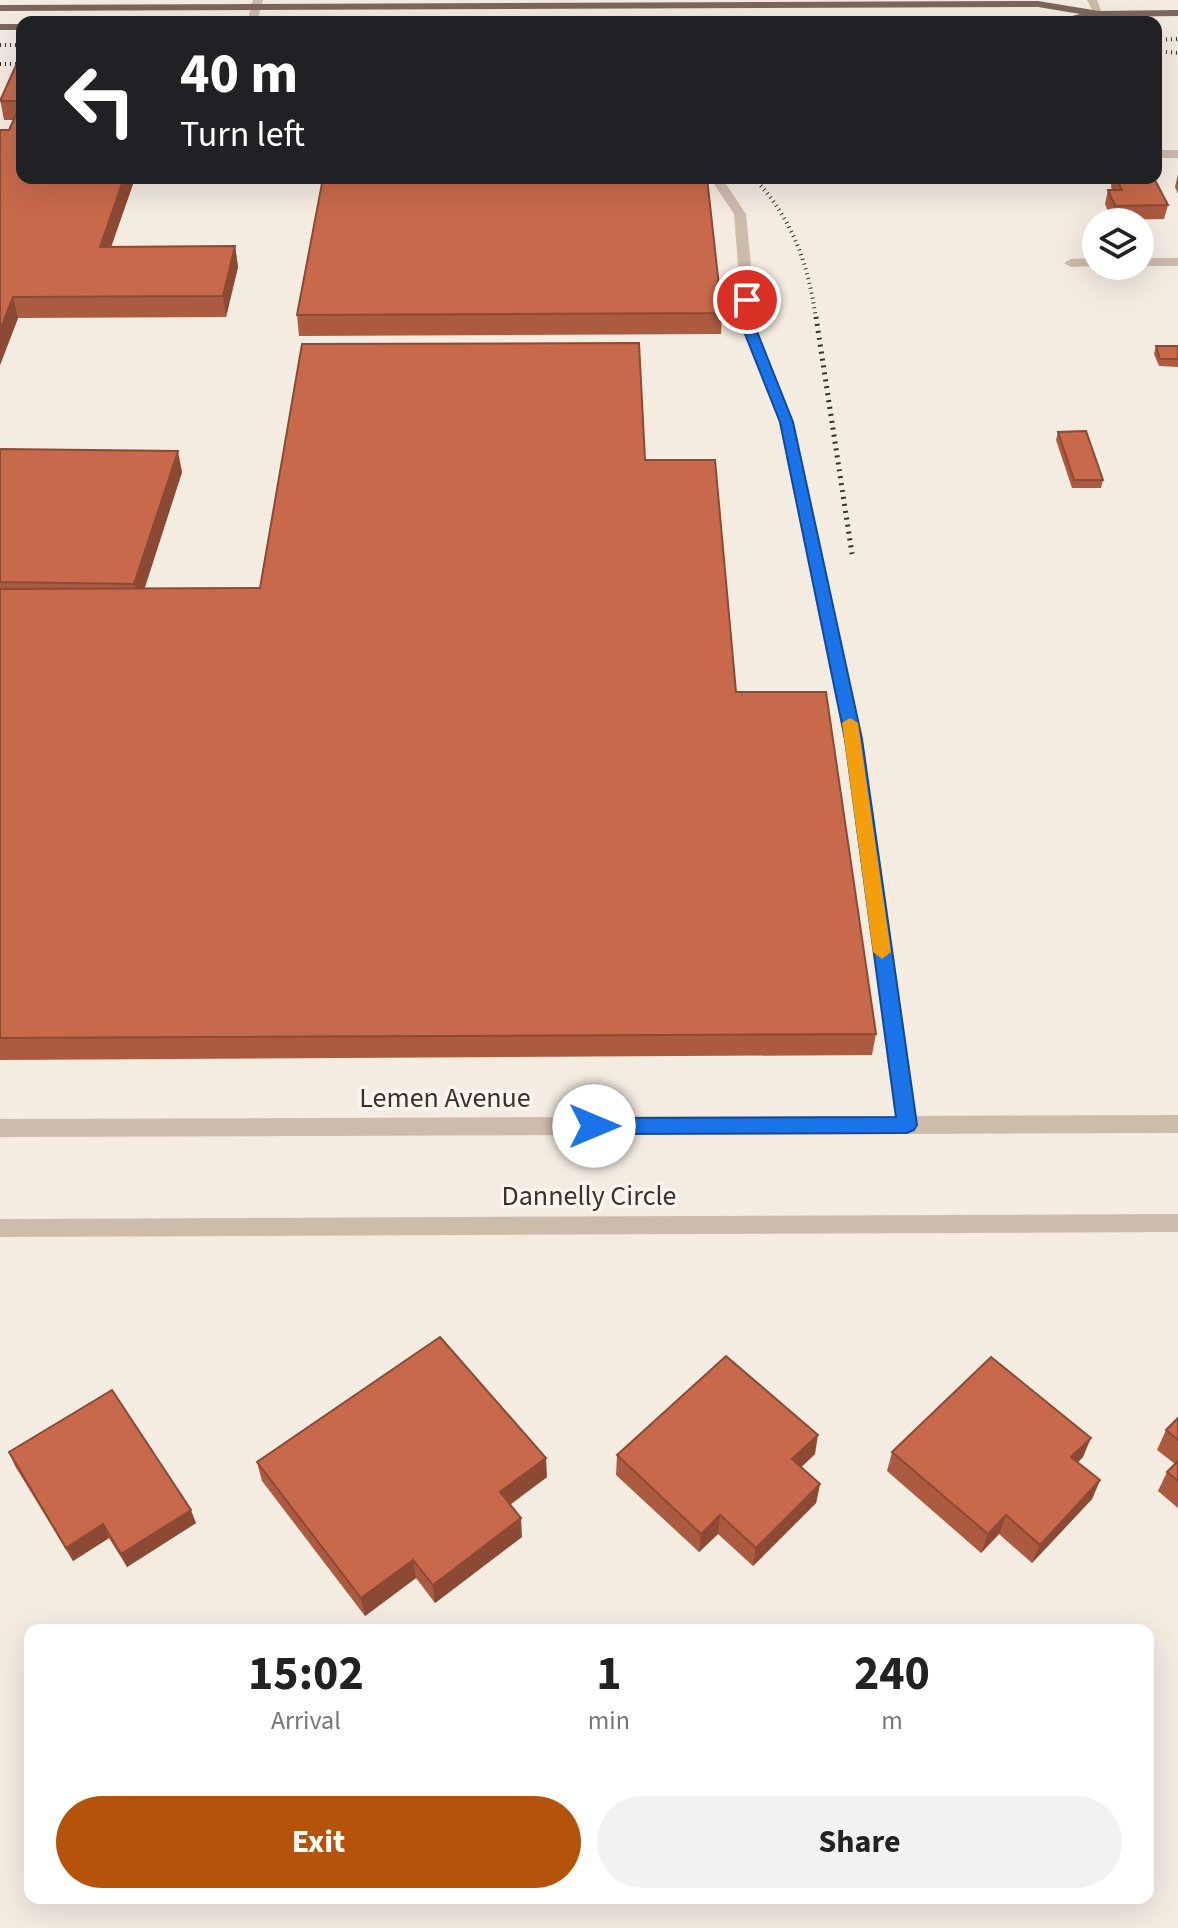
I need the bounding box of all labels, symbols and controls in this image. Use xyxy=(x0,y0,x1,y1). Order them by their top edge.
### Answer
text: 40 m xyxy=(180,35,298,114)
icon: left xyxy=(48,48,152,152)
text: Turn left xyxy=(180,109,305,160)
map controls xyxy=(1082,208,1154,280)
button: layers xyxy=(1082,208,1154,280)
pin xyxy=(713,266,781,334)
icon: arrive xyxy=(725,278,769,322)
street label: Lemen Avenue xyxy=(359,1078,531,1118)
position arrow xyxy=(552,1084,636,1168)
street label: Dannelly Circle xyxy=(502,1176,676,1216)
text: 15:02 xyxy=(248,1640,364,1708)
text: 1 xyxy=(596,1640,622,1708)
text: 240 xyxy=(854,1640,930,1708)
text: Arrival xyxy=(271,1702,341,1739)
text: min xyxy=(588,1702,630,1739)
text: m xyxy=(881,1702,903,1739)
button: Exit xyxy=(56,1796,581,1888)
button: Share xyxy=(597,1796,1122,1888)

